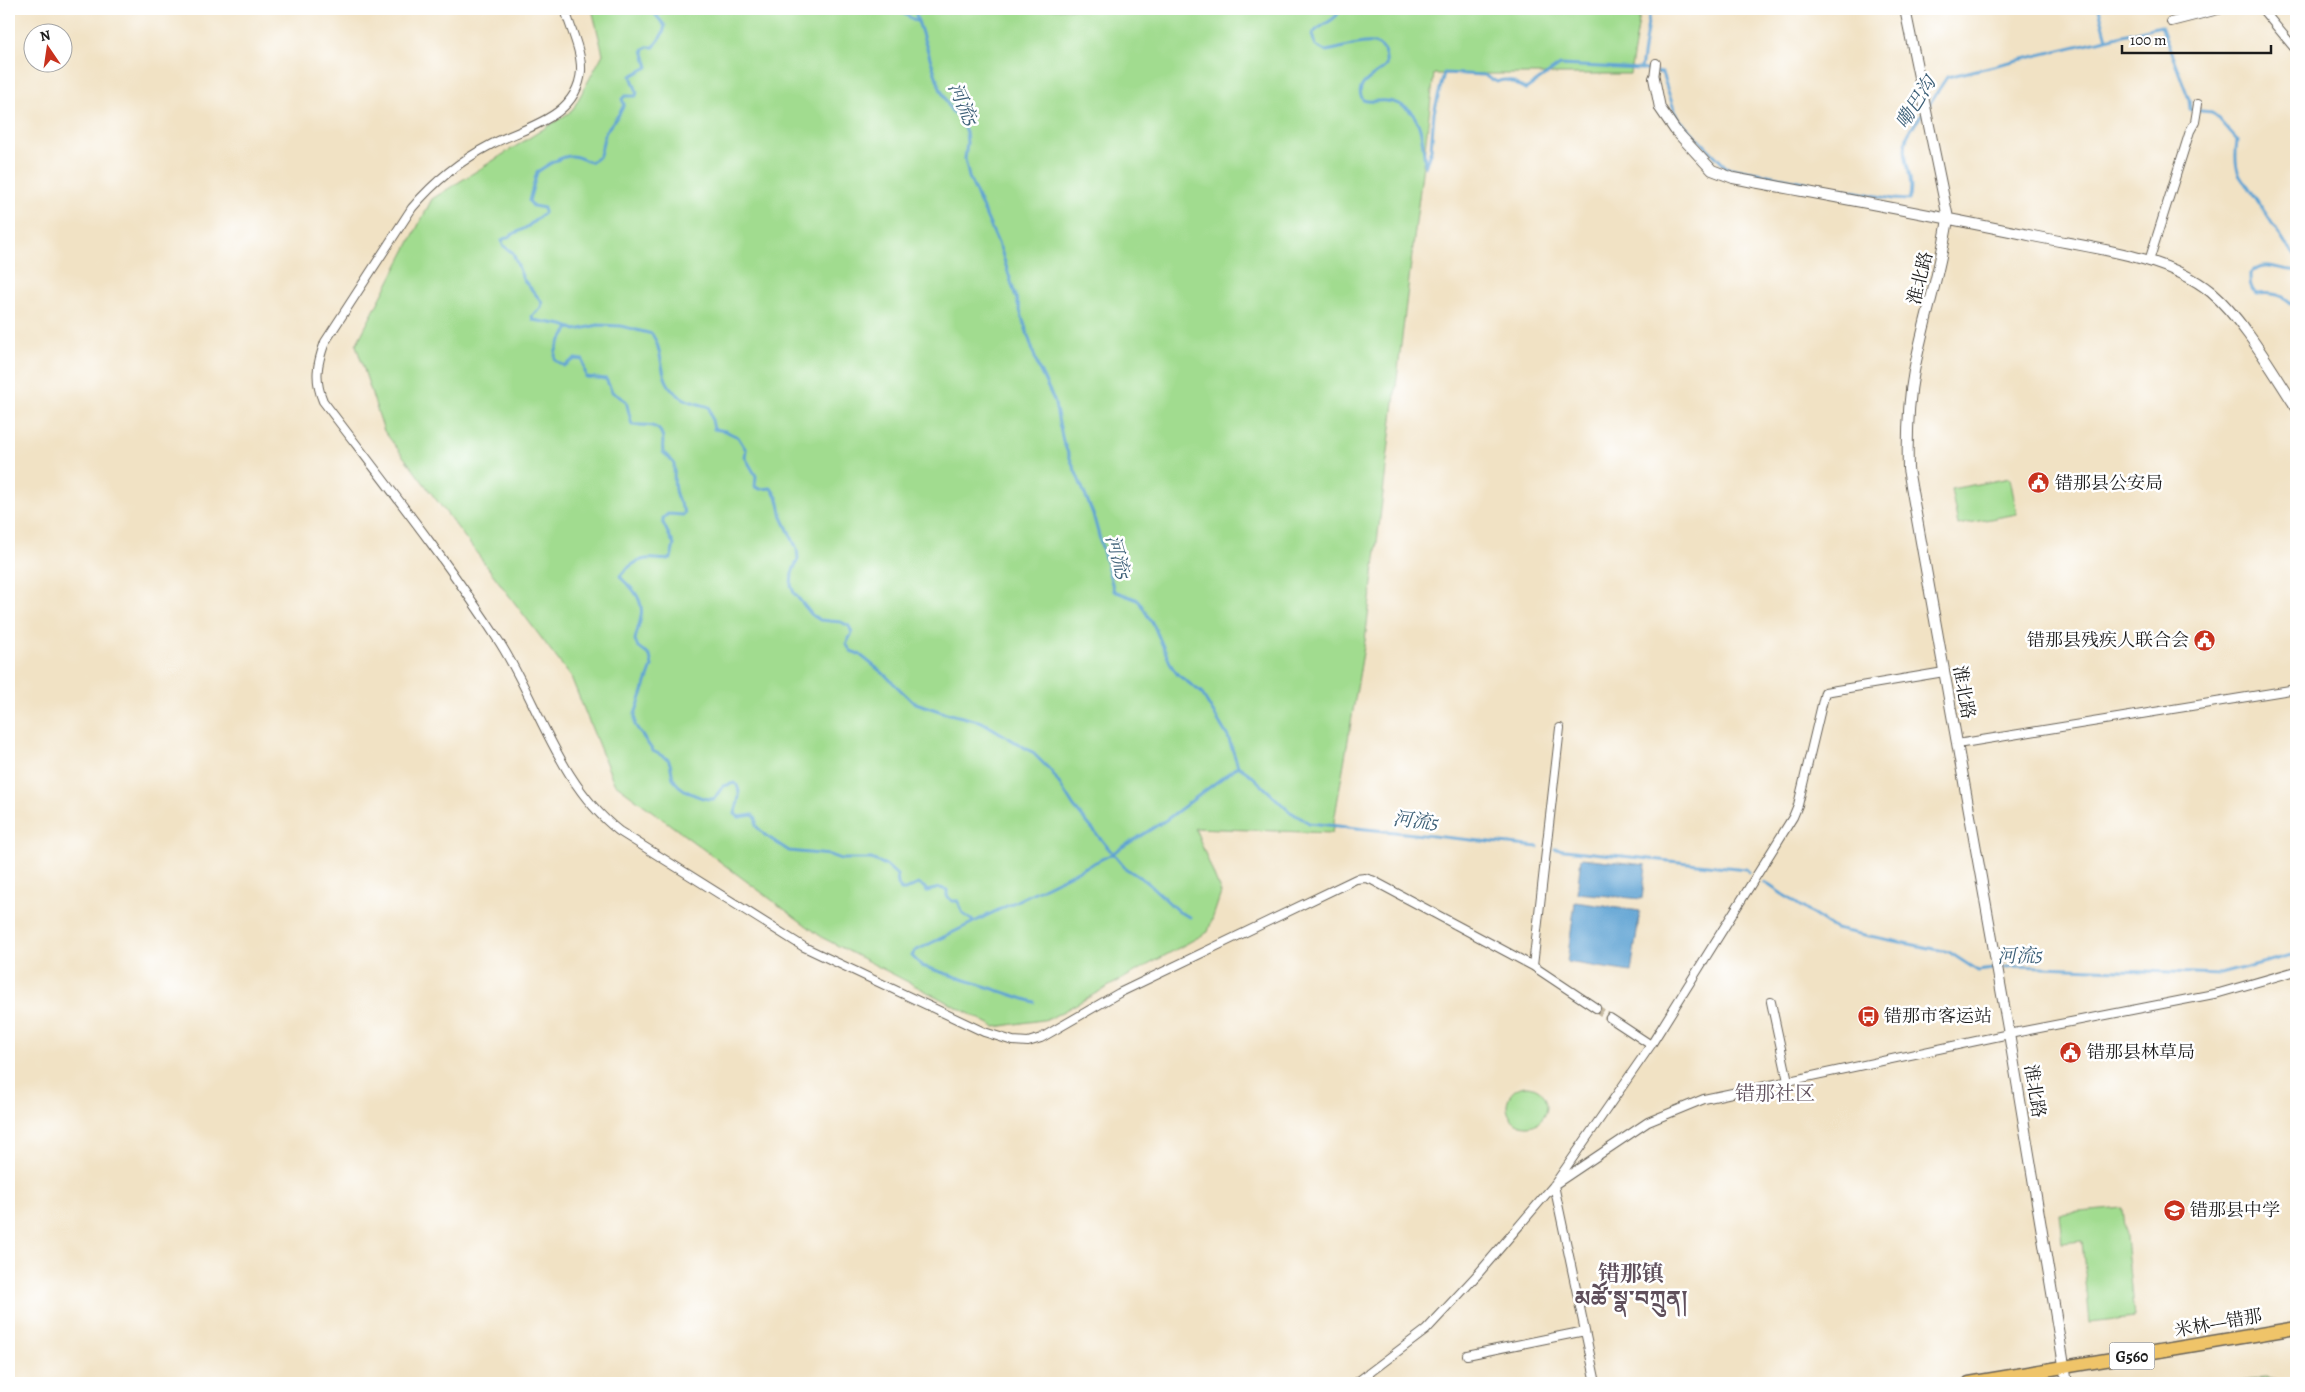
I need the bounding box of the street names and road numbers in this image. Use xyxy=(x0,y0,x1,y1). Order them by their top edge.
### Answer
street label: 淮北路 xyxy=(1902,249,1938,307)
street label: 淮北路 xyxy=(1947,663,1981,721)
street label: 淮北路 xyxy=(2019,1062,2051,1120)
street label: 米林—错那 xyxy=(2172,1303,2264,1343)
road number: G560 xyxy=(2110,1342,2154,1370)

